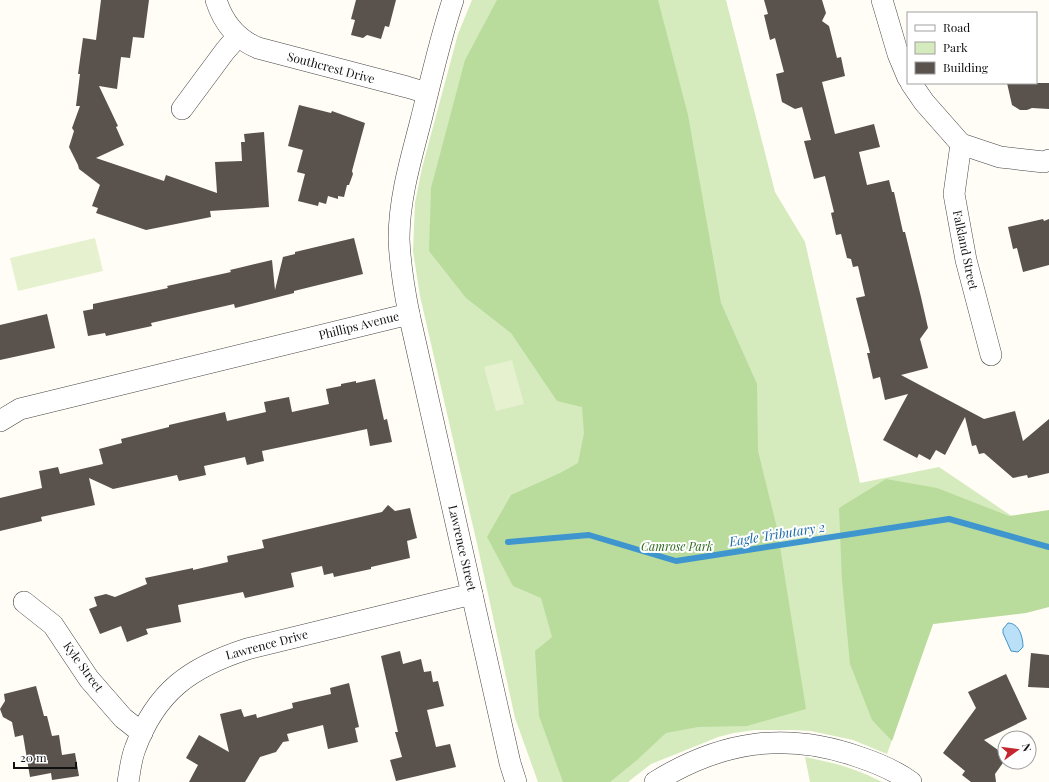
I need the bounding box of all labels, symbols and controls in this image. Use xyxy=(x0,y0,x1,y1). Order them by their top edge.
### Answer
legend xyxy=(907,12,1037,84)
text: Road xyxy=(943,19,970,35)
text: Park xyxy=(943,39,968,55)
street label: Southcrest Drive xyxy=(286,48,377,86)
text: Building xyxy=(943,59,989,75)
street label: Falkland Street xyxy=(950,208,982,292)
street label: Phillips Avenue xyxy=(317,307,401,343)
street label: Lawrence Street xyxy=(445,503,481,593)
water label: Eagle Tributary 2 xyxy=(727,518,826,550)
park label: Camrose Park xyxy=(641,538,713,554)
street label: Lawrence Drive xyxy=(224,625,310,663)
street label: Kyle Street xyxy=(60,638,108,695)
north arrow xyxy=(997,730,1037,770)
text: N xyxy=(1019,742,1035,753)
scale bar xyxy=(14,744,76,770)
text: 20 m xyxy=(20,749,47,765)

